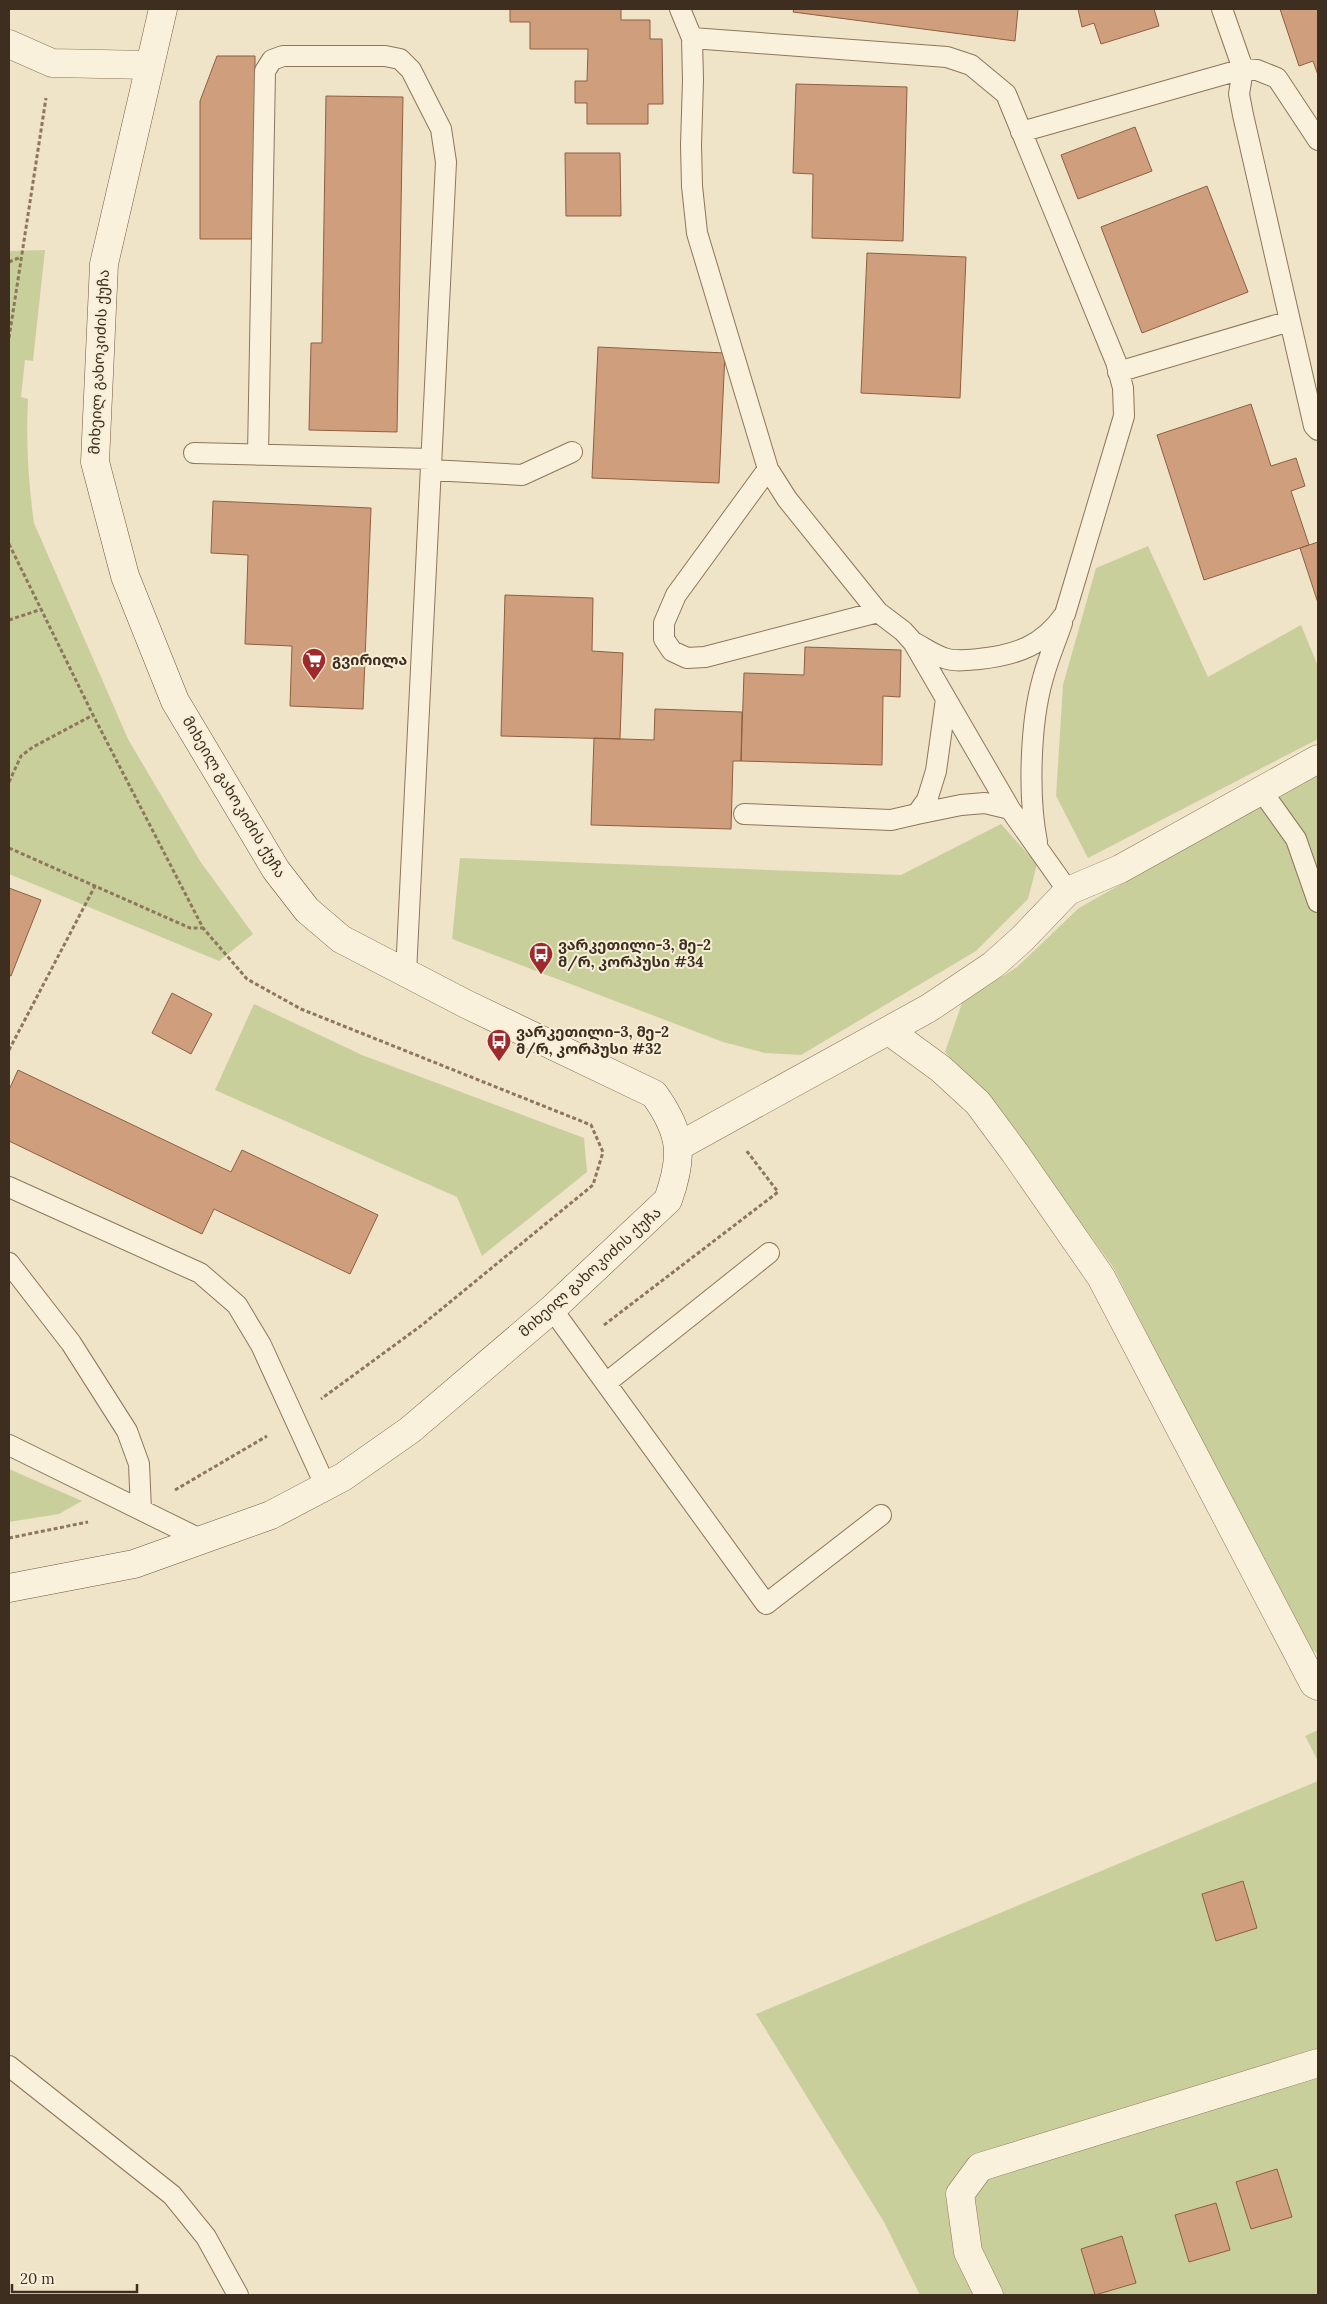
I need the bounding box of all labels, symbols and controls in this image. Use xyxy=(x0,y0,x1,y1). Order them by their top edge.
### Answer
street label: მიხეილ გახოკიძის ქუჩა xyxy=(84,269,113,455)
supermarket icon: გვირილა xyxy=(301,647,327,681)
place label: გვირილა xyxy=(332,650,408,669)
street label: მიხეილ გახოკიძის ქუჩა xyxy=(179,712,290,881)
place label: ვარკეთილი-3, მე-2 მ/რ, კორპუსი #34 xyxy=(558,935,711,972)
bus stop icon: ვარკეთილი-3, მე-2 მ/რ, კორპუსი #34 xyxy=(528,941,554,975)
place label: ვარკეთილი-3, მე-2 მ/რ, კორპუსი #32 xyxy=(516,1022,669,1059)
bus stop icon: ვარკეთილი-3, მე-2 მ/რ, კორპუსი #32 xyxy=(486,1028,512,1062)
street label: მიხეილ გახოკიძის ქუჩა xyxy=(514,1203,665,1341)
scale bar xyxy=(12,2262,138,2294)
text: 20 m xyxy=(20,2269,55,2288)

